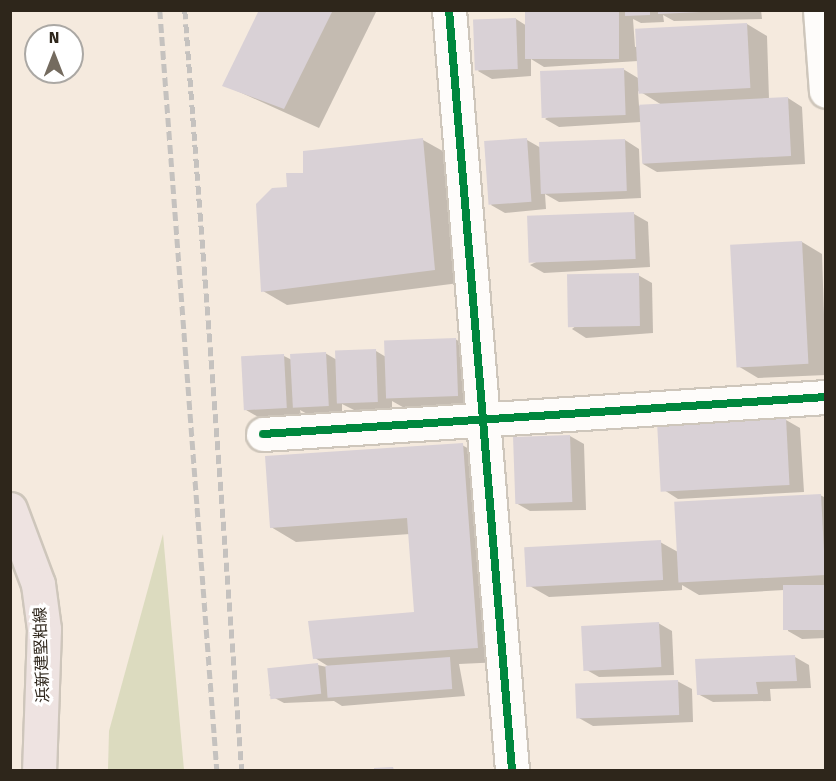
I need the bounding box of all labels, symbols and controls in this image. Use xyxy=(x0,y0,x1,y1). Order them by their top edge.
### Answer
north arrow xyxy=(24,24,84,84)
text: N xyxy=(49,28,59,47)
street label: 浜新建堅粕線 xyxy=(31,607,53,703)

